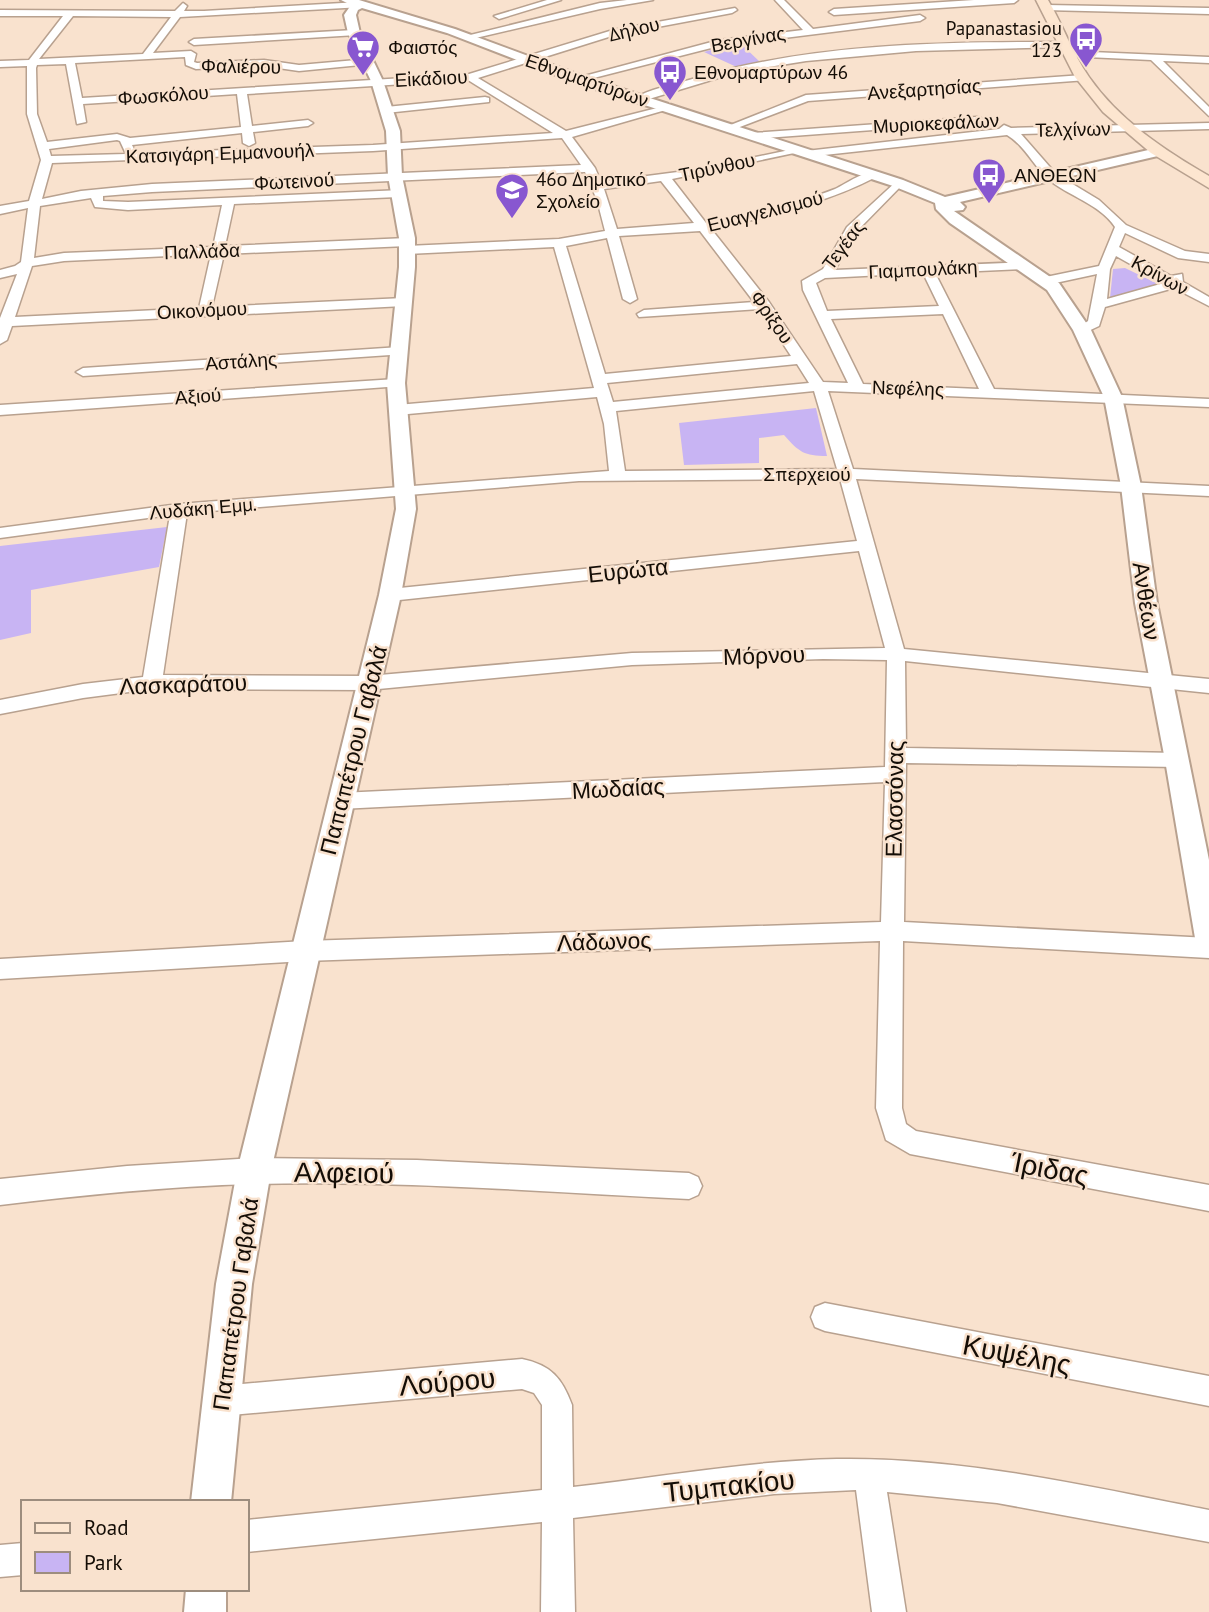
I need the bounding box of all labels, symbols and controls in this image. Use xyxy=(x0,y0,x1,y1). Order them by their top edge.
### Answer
street label: Δήλου xyxy=(606,12,662,46)
place label: Papanastasiou 123 xyxy=(946,16,1062,62)
bus stop icon: Papanastasiou 123 xyxy=(1067,20,1105,69)
street label: Βεργίνας xyxy=(709,21,787,57)
supermarket icon: Φαιστός xyxy=(344,28,382,77)
place label: Φαιστός xyxy=(388,35,457,59)
street label: Εθνομαρτύρων xyxy=(522,48,652,112)
street label: Φαλιέρου xyxy=(201,53,281,79)
bus stop icon: Εθνομαρτύρων 46 xyxy=(651,53,689,102)
place label: Εθνομαρτύρων 46 xyxy=(694,60,848,84)
street label: Εἰκάδιου xyxy=(394,64,468,92)
street label: Ανεξαρτησίας xyxy=(866,73,982,105)
street label: Φωσκόλου xyxy=(117,80,209,110)
street label: Μυριοκεφάλων xyxy=(872,108,1000,138)
street label: Τελχίνων xyxy=(1035,116,1111,142)
street label: Κατσιγάρη Εμμανουήλ xyxy=(125,138,315,168)
street label: Τιρύνθου xyxy=(677,147,757,187)
bus stop icon: ΑΝΘΕΩΝ xyxy=(970,156,1008,205)
place label: ΑΝΘΕΩΝ xyxy=(1014,163,1097,187)
street label: Φωτεινού xyxy=(253,167,335,195)
place label: 46ο Δημοτικό Σχολείο xyxy=(536,167,646,213)
school or university icon: 46ο Δημοτικό Σχολείο xyxy=(493,171,531,220)
street label: Ευαγγελισμού xyxy=(705,185,825,237)
street label: Τεγέας xyxy=(817,215,869,275)
street label: Παλλάδα xyxy=(164,238,240,264)
street label: Κρίνων xyxy=(1127,250,1193,300)
street label: Γιαμπουλάκη xyxy=(868,254,978,284)
street label: Φρίξου xyxy=(745,286,799,348)
street label: Οικονόμου xyxy=(156,296,248,324)
street label: Αστάλης xyxy=(204,347,278,375)
street label: Νεφέλης xyxy=(871,375,945,401)
street label: Αξιού xyxy=(174,382,222,410)
street label: Σπερχειού xyxy=(763,462,851,486)
street label: Λυδάκη Εμμ. xyxy=(148,491,258,525)
street label: Ευρώτα xyxy=(586,551,670,589)
street label: Ανθέων xyxy=(1127,560,1167,642)
street label: Μόρνου xyxy=(723,639,805,671)
street label: Παπαπέτρου Γαβαλά xyxy=(313,642,393,858)
street label: Λασκαράτου xyxy=(119,667,247,701)
street label: Ελασσόνας xyxy=(878,740,910,858)
street label: Μωδαίας xyxy=(571,771,665,805)
street label: Λάδωνος xyxy=(556,925,652,957)
street label: Ίριδας xyxy=(1007,1142,1092,1194)
street label: Αλφειού xyxy=(294,1153,394,1191)
street label: Παπαπέτρου Γαβαλά xyxy=(206,1196,264,1412)
street label: Κυψέλης xyxy=(960,1325,1074,1383)
street label: Λούρου xyxy=(397,1358,497,1404)
street label: Τυμπακίου xyxy=(662,1460,796,1510)
legend xyxy=(21,1500,248,1591)
text: Road xyxy=(84,1514,128,1541)
text: Park xyxy=(84,1549,123,1576)

